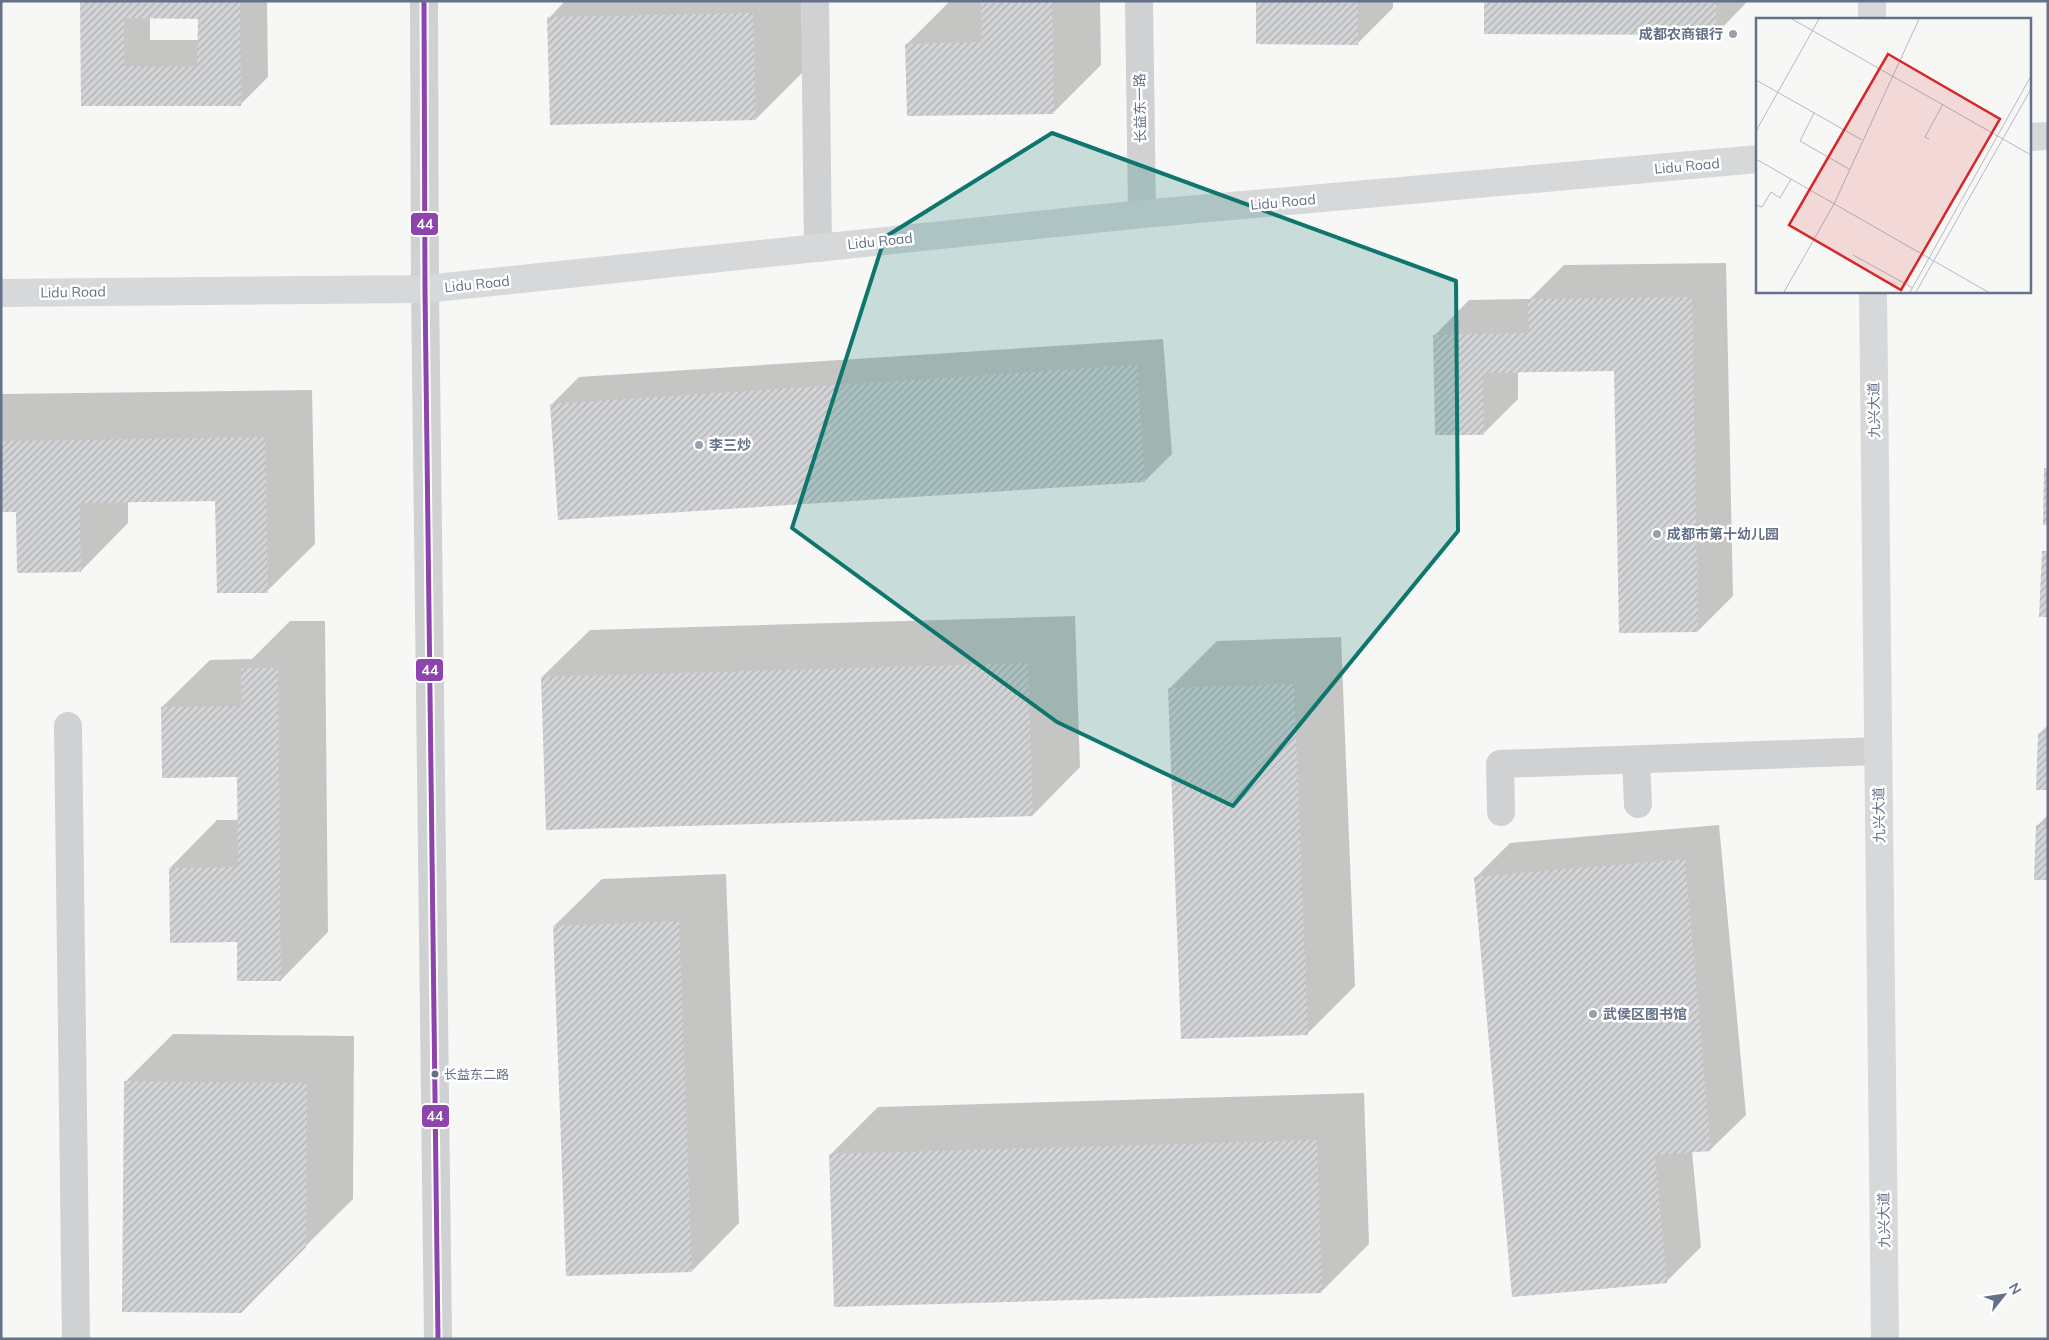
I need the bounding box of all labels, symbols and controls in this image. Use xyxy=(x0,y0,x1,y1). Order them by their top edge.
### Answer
inset map xyxy=(1756,18,2032,292)
place label: 成都农商银行 xyxy=(1639,25,1723,43)
marker: 成都农商银行 xyxy=(1727,28,1739,40)
street label: 长益东一路 xyxy=(1130,73,1150,143)
street label: Lidu Road xyxy=(1654,154,1720,178)
street label: Lidu Road xyxy=(1250,190,1316,214)
line badge: 44 xyxy=(410,212,439,236)
text: 44 xyxy=(417,215,434,233)
street label: Lidu Road xyxy=(847,229,913,253)
street label: Lidu Road xyxy=(444,272,510,296)
street label: Lidu Road xyxy=(40,282,106,302)
street label: 九兴大道 xyxy=(1865,382,1883,438)
place label: 李三炒 xyxy=(709,436,751,454)
marker: 李三炒 xyxy=(693,439,705,451)
place label: 成都市第十幼儿园 xyxy=(1667,525,1779,543)
marker: 成都市第十幼儿园 xyxy=(1651,528,1663,540)
line badge: 44 xyxy=(415,658,444,682)
text: 44 xyxy=(422,661,439,679)
street label: 九兴大道 xyxy=(1870,787,1888,843)
place label: 武侯区图书馆 xyxy=(1603,1005,1687,1023)
marker: 武侯区图书馆 xyxy=(1587,1008,1599,1020)
place label: 长益东二路 xyxy=(444,1066,509,1082)
marker: 长益东二路 xyxy=(430,1069,440,1079)
line badge: 44 xyxy=(421,1104,450,1128)
text: 44 xyxy=(427,1107,444,1125)
street label: 九兴大道 xyxy=(1875,1192,1893,1248)
north arrow xyxy=(1979,1270,2029,1320)
text: N xyxy=(2005,1279,2026,1298)

